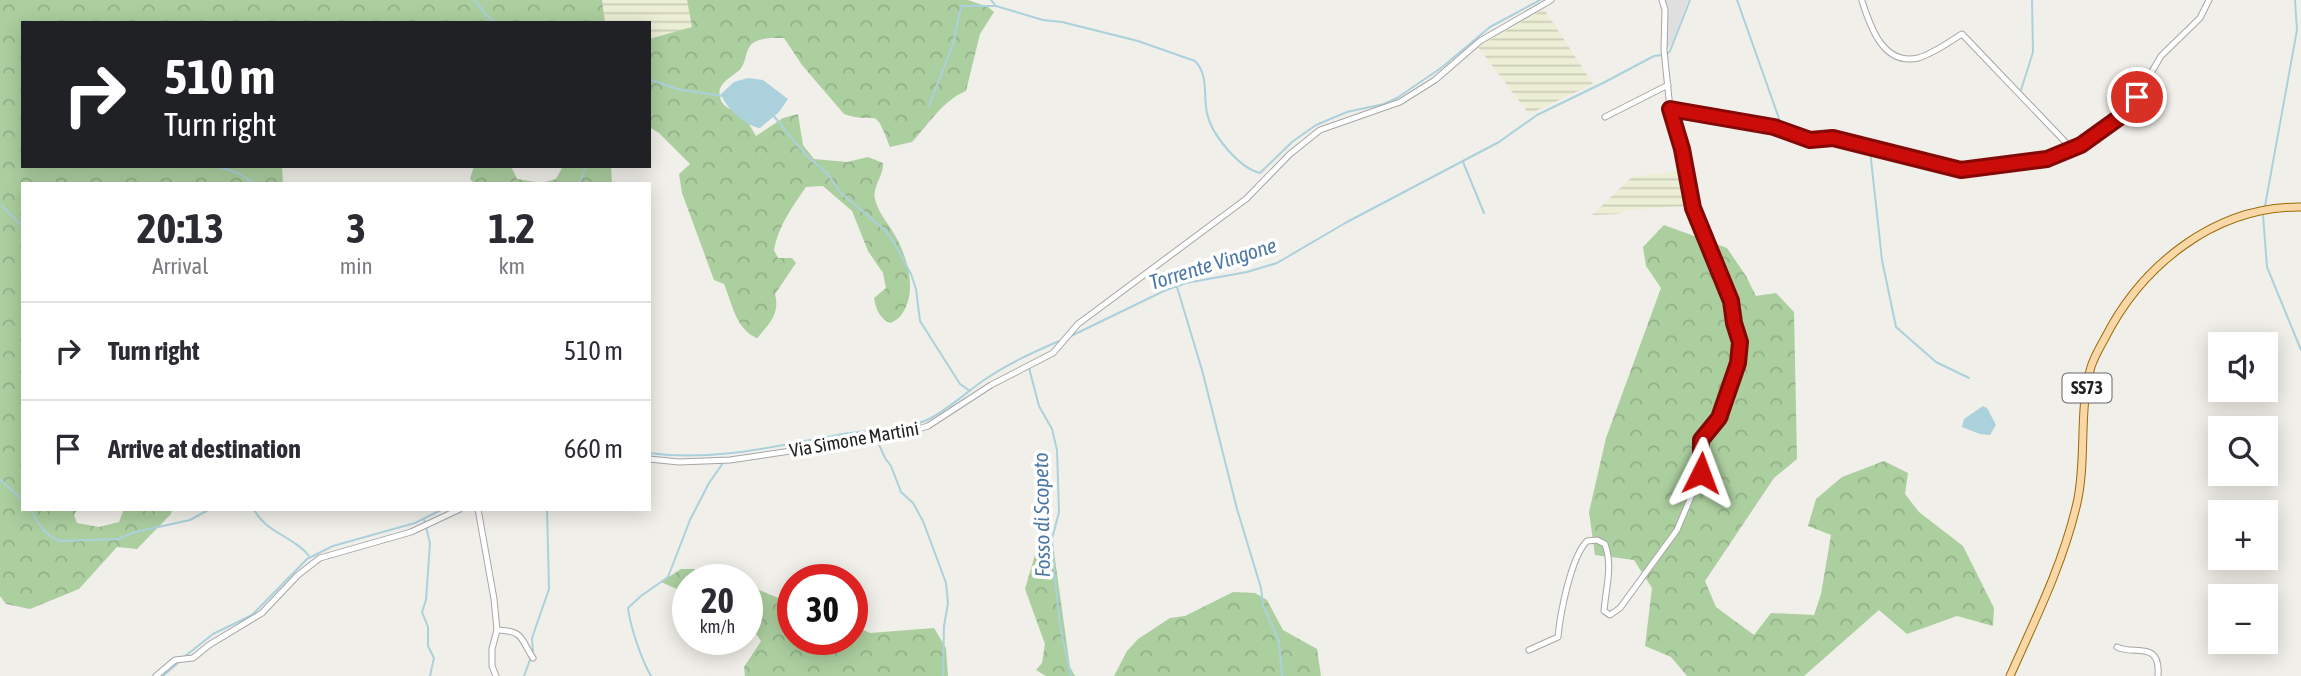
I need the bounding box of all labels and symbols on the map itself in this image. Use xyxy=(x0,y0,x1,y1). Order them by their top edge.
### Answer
pin xyxy=(2107,67,2167,127)
water label: Torrente Vingone xyxy=(1146,232,1279,294)
road number: SS73 xyxy=(2062,374,2112,402)
street label: Via Simone Martini xyxy=(788,417,920,461)
position arrow xyxy=(1664,436,1738,510)
water label: Fosso di Scopeto xyxy=(1028,452,1054,578)
speed limit sign: 30 xyxy=(777,564,868,655)

